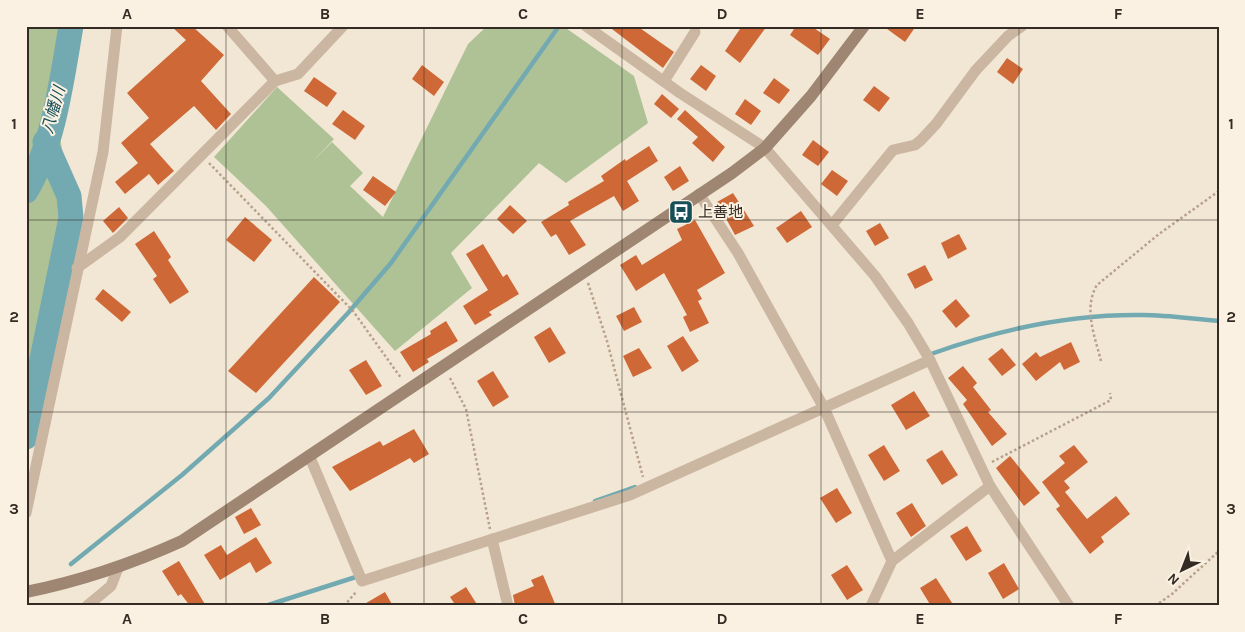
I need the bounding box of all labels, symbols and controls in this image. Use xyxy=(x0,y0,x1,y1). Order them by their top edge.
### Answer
text: A xyxy=(122,4,132,23)
text: B xyxy=(320,4,330,23)
text: C xyxy=(518,4,528,23)
text: D xyxy=(717,4,728,23)
text: E xyxy=(915,4,925,23)
text: F xyxy=(1114,4,1123,23)
water label: 八幡川 xyxy=(37,82,69,136)
text: 1 xyxy=(11,114,17,133)
text: 1 xyxy=(1228,114,1234,133)
bus stop icon: 上善地 xyxy=(668,199,694,225)
place label: 上善地 xyxy=(698,203,743,221)
text: 2 xyxy=(9,307,19,326)
text: 2 xyxy=(1226,307,1236,326)
text: 3 xyxy=(9,499,19,518)
text: 3 xyxy=(1226,499,1236,518)
north arrow xyxy=(1158,544,1208,594)
text: N xyxy=(1164,569,1183,589)
text: A xyxy=(122,609,132,628)
text: B xyxy=(320,609,330,628)
text: C xyxy=(518,609,528,628)
text: D xyxy=(717,609,728,628)
text: E xyxy=(915,609,925,628)
text: F xyxy=(1114,609,1123,628)

